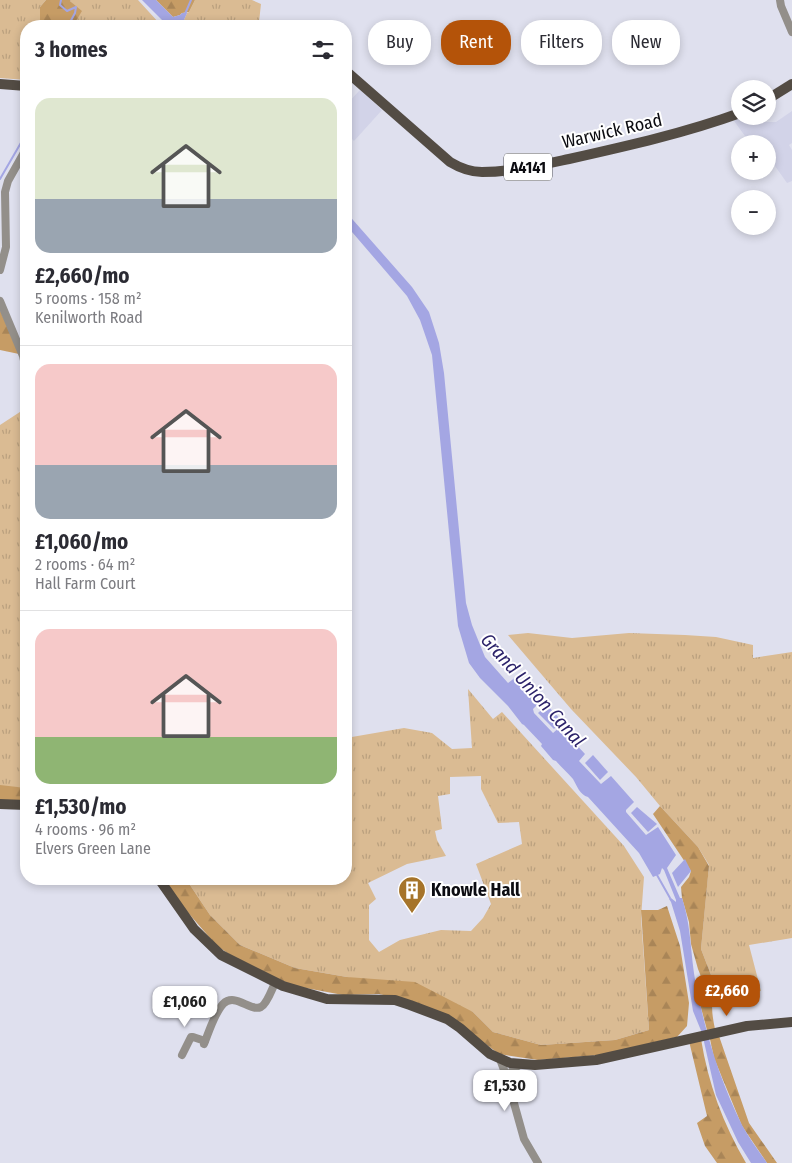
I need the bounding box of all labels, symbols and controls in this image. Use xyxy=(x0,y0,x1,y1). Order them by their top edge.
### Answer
chip: Buy xyxy=(368,20,431,65)
chip: Rent xyxy=(441,20,511,65)
chip: Filters xyxy=(521,20,602,65)
chip: New xyxy=(612,20,680,65)
icon: filters xyxy=(309,36,337,64)
text: 3 homes xyxy=(35,37,107,63)
map controls xyxy=(731,80,776,235)
button: layers xyxy=(731,80,776,125)
street label: Warwick Road xyxy=(560,109,664,153)
icon: home xyxy=(141,131,231,221)
button: + xyxy=(731,135,776,180)
road number: A4141 xyxy=(504,154,552,180)
button: − xyxy=(731,190,776,235)
text: £2,660/mo xyxy=(35,263,129,289)
text: 5 rooms · 158 m² xyxy=(35,289,141,308)
text: Kenilworth Road xyxy=(35,308,143,327)
icon: home xyxy=(141,396,231,486)
text: £1,060/mo xyxy=(35,529,128,555)
text: 2 rooms · 64 m² xyxy=(35,555,135,574)
text: Hall Farm Court xyxy=(35,574,136,593)
water label: Grand Union Canal xyxy=(476,628,590,752)
icon: home xyxy=(141,661,231,751)
text: £1,530/mo xyxy=(35,794,126,820)
text: 4 rooms · 96 m² xyxy=(35,820,136,839)
text: Elvers Green Lane xyxy=(35,839,151,858)
building icon: Knowle Hall xyxy=(397,875,427,914)
place label: Knowle Hall xyxy=(431,879,520,901)
pin: £2,660 xyxy=(686,974,768,1017)
text: £2,660 xyxy=(705,981,749,1000)
pin: £1,060 xyxy=(144,986,226,1028)
text: £1,060 xyxy=(163,992,207,1011)
pin: £1,530 xyxy=(464,1070,546,1112)
text: £1,530 xyxy=(484,1076,526,1095)

